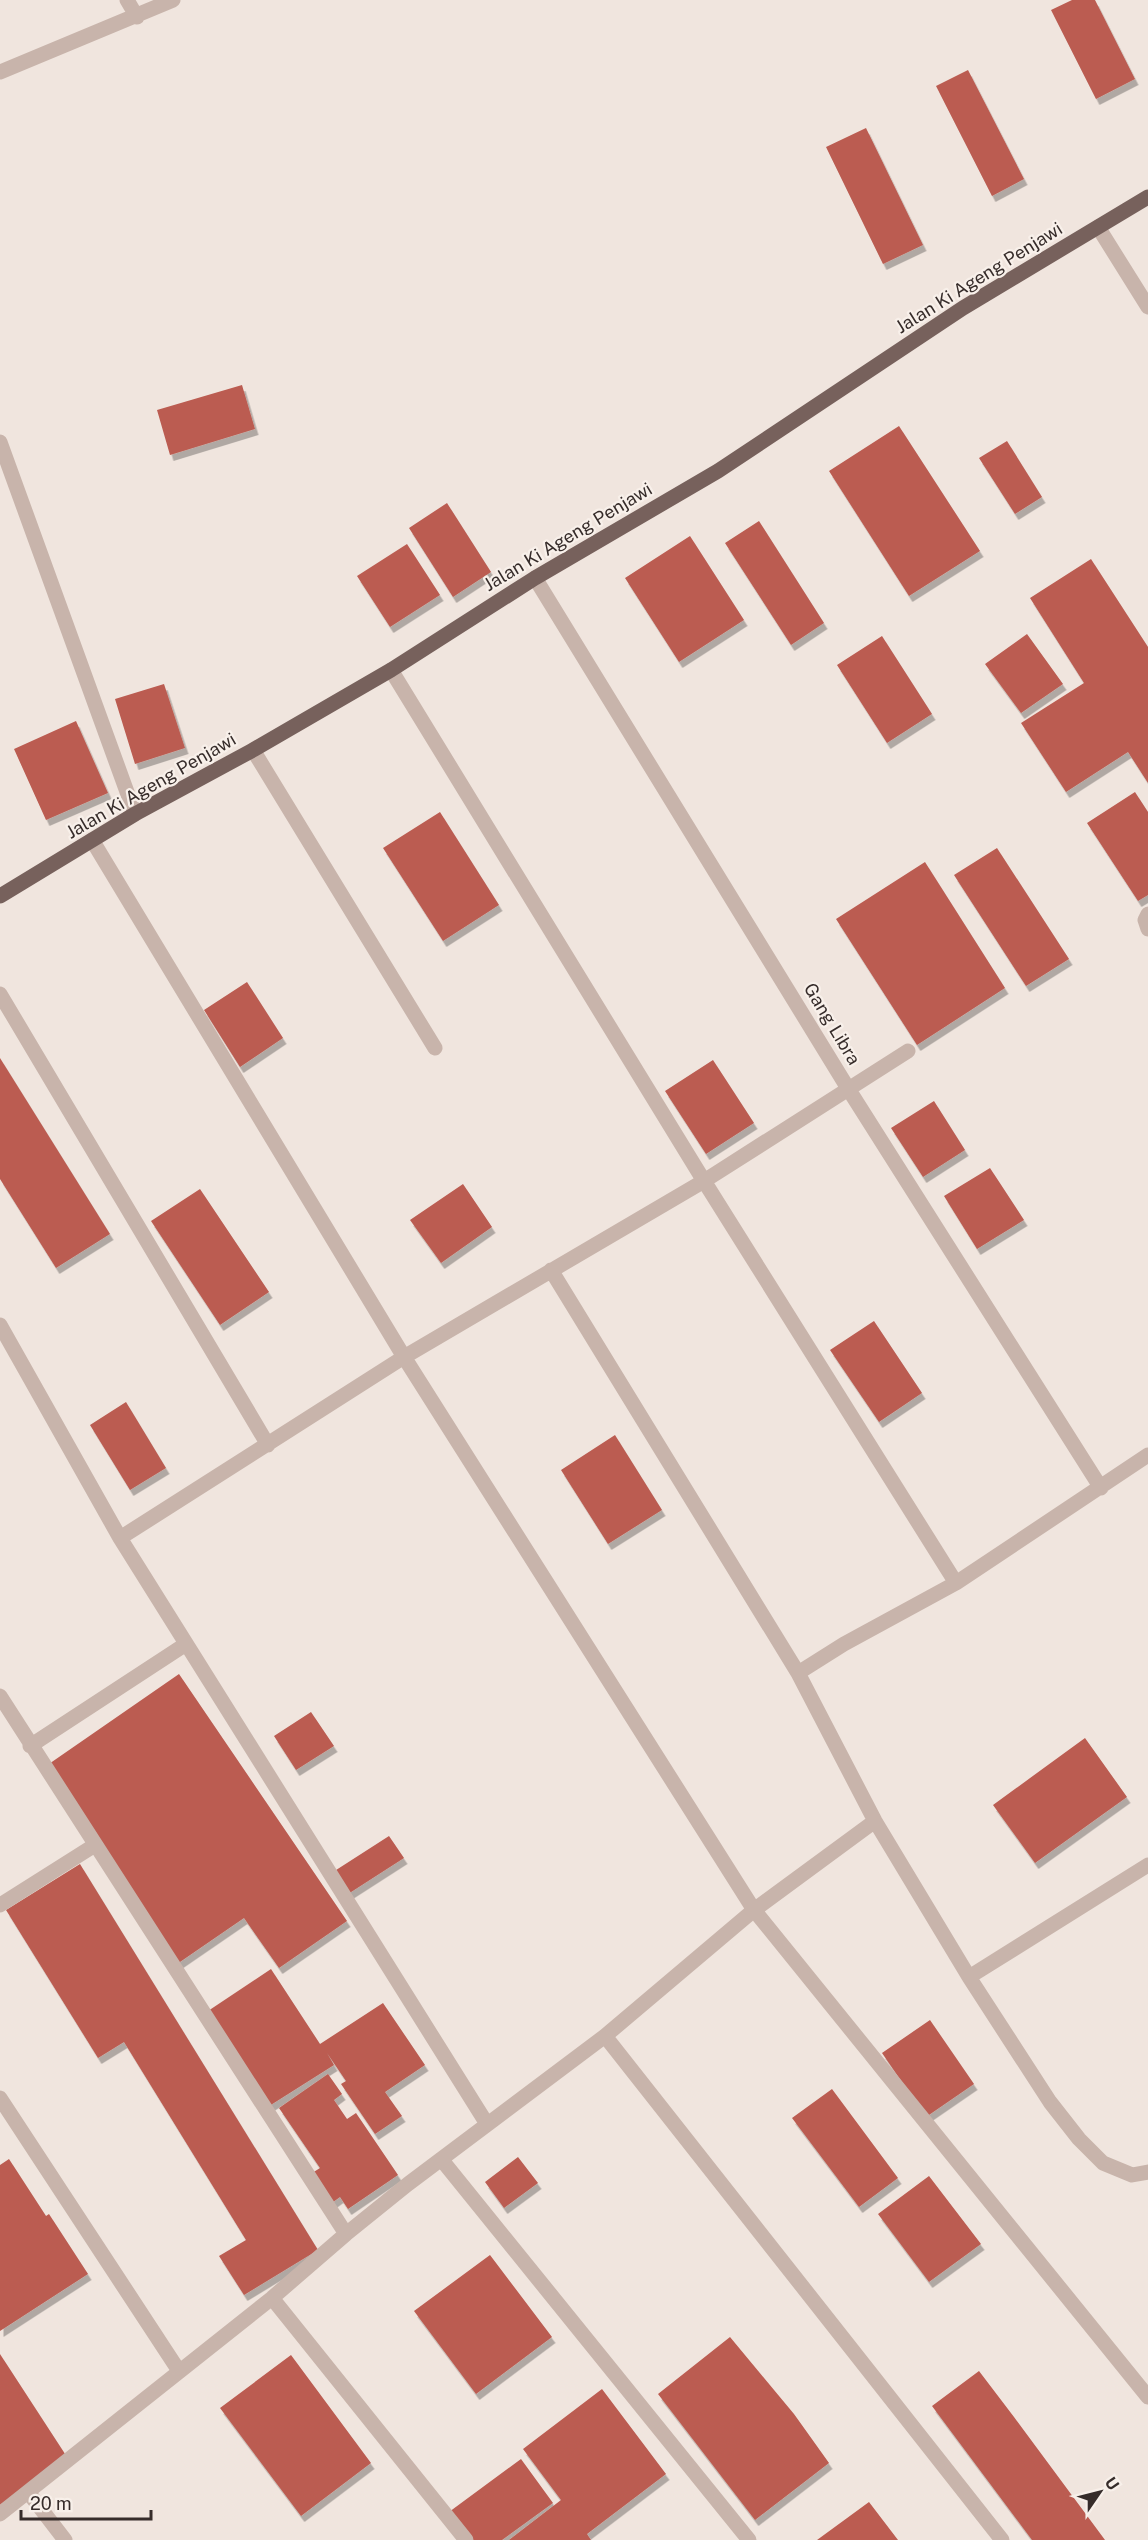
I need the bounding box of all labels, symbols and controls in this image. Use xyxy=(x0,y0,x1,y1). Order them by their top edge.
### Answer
street label: Jalan Ki Ageng Penjawi xyxy=(892,218,1066,337)
street label: Jalan Ki Ageng Penjawi xyxy=(480,478,656,595)
street label: Jalan Ki Ageng Penjawi xyxy=(62,728,239,843)
street label: Gang Libra xyxy=(800,979,865,1068)
north arrow xyxy=(1070,2462,1130,2522)
text: U xyxy=(1101,2473,1123,2494)
scale bar xyxy=(21,2483,152,2521)
text: 20 m xyxy=(30,2493,72,2514)

